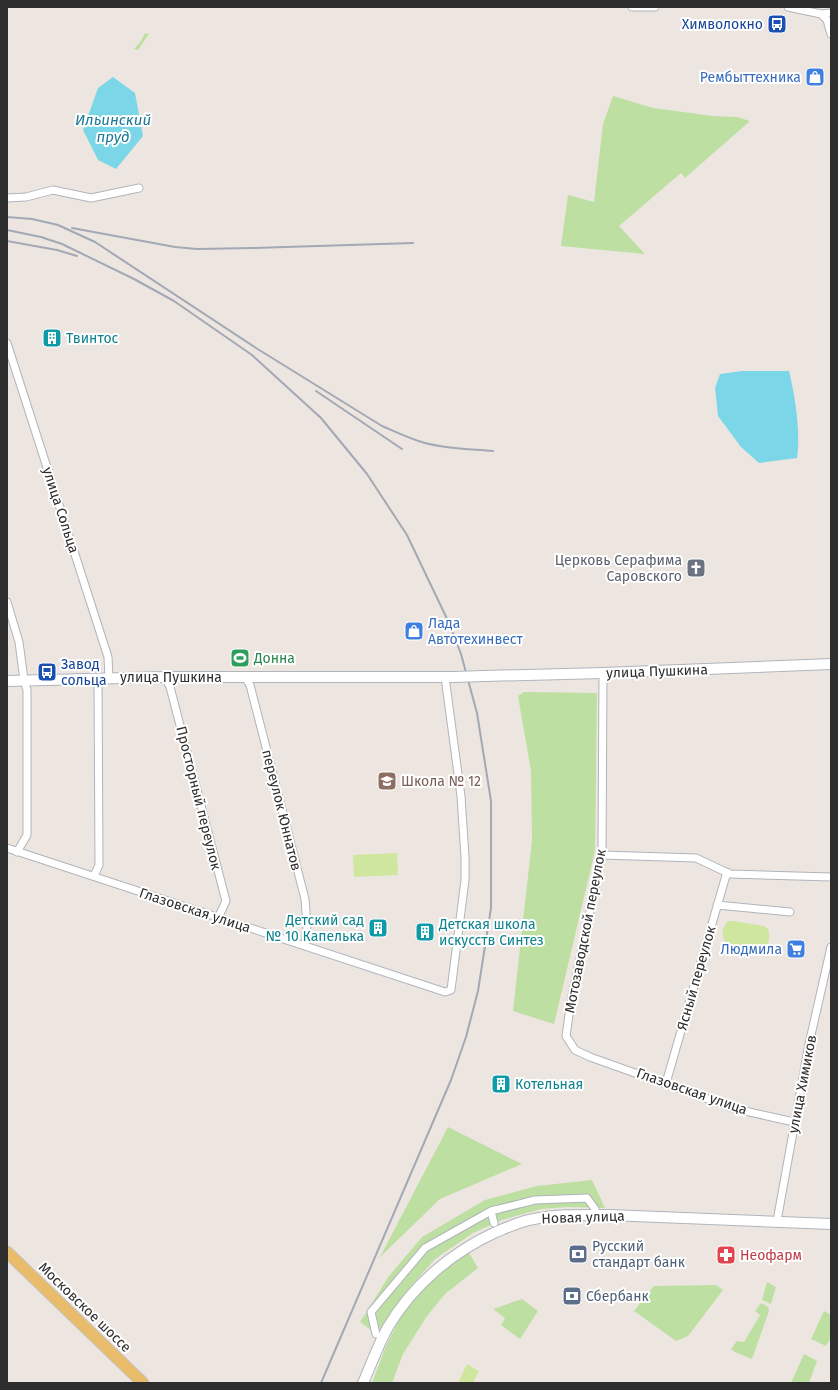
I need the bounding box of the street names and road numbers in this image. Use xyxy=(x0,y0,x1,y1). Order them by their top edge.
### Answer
street label: улица Сольца xyxy=(39,465,82,555)
street label: улица Пушкина xyxy=(606,661,708,682)
street label: улица Пушкина xyxy=(120,669,222,686)
street label: Просторный переулок xyxy=(172,724,225,873)
street label: переулок Юннатов xyxy=(258,748,305,873)
street label: Мотозаводской переулок xyxy=(561,847,610,1015)
street label: Глазовская улица xyxy=(137,884,253,937)
street label: Ясный переулок xyxy=(673,923,720,1032)
street label: улица Химиков xyxy=(785,1033,820,1135)
street label: Глазовская улица xyxy=(634,1065,750,1118)
street label: Новая улица xyxy=(541,1208,625,1227)
street label: Московское шоссе xyxy=(35,1259,134,1356)

